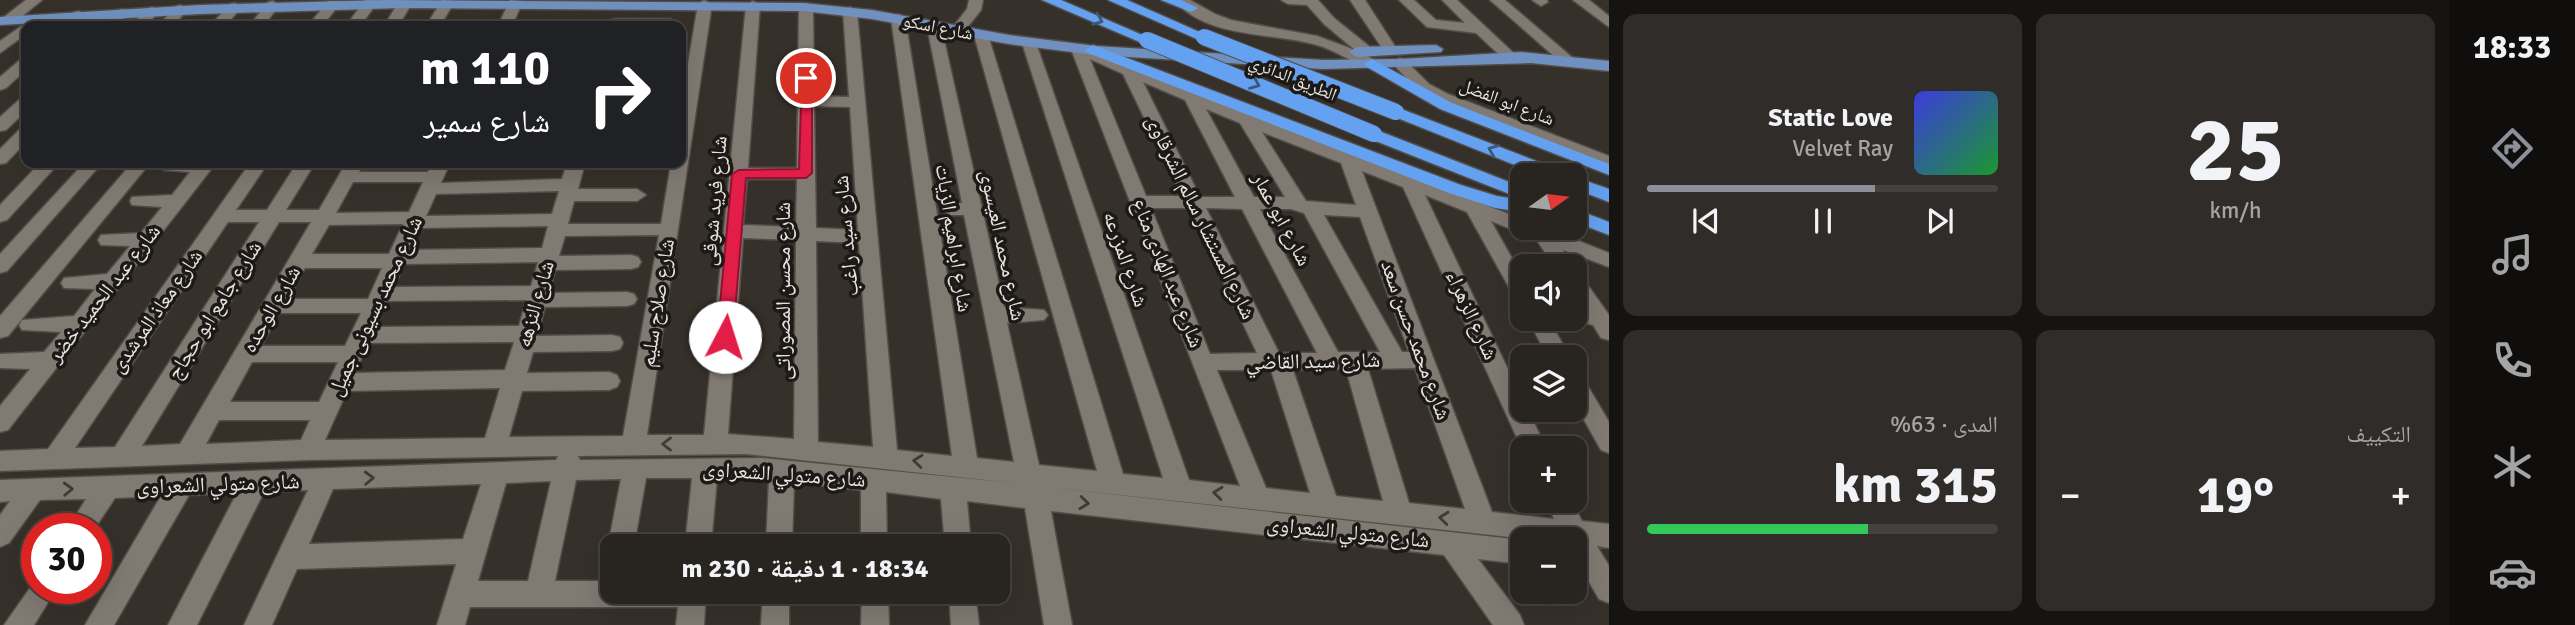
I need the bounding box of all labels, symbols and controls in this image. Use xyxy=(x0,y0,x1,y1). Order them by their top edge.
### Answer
street label: شارع اسكو xyxy=(901,9,975,45)
one-way arrow xyxy=(1091,11,1103,25)
text: 18:33 xyxy=(2473,28,2551,67)
text: 110 m xyxy=(420,38,550,98)
pin xyxy=(776,48,836,108)
icon: right xyxy=(574,49,665,140)
street label: الطريق الدائري xyxy=(1245,50,1340,109)
icon: arrive xyxy=(787,59,825,97)
street label: شارع ابو الفضل xyxy=(1457,74,1557,130)
one-way arrow xyxy=(1248,76,1260,90)
text: 25 xyxy=(2186,94,2285,207)
text: شارع سمير xyxy=(423,102,550,141)
text: Static Love xyxy=(1768,102,1893,134)
street label: شارع المستشار سالم الشرقاوى xyxy=(1139,111,1262,324)
icon: directions xyxy=(2488,124,2537,173)
text: Velvet Ray xyxy=(1792,134,1893,163)
street label: شارع فريد شوقى xyxy=(695,135,733,267)
one-way arrow xyxy=(1487,144,1499,158)
street label: شارع ابراهيم الزيات xyxy=(928,162,979,314)
north arrow xyxy=(1510,163,1587,240)
map controls xyxy=(1510,163,1587,604)
street label: شارع محمد العيسوى xyxy=(974,167,1032,323)
street label: شارع ابو عمار xyxy=(1246,167,1318,270)
street label: شارع سيد راغب xyxy=(828,174,864,298)
street label: شارع عبد الهادى مناع xyxy=(1126,195,1210,351)
text: km/h xyxy=(2209,196,2262,225)
street label: شارع محسن المصوراتى xyxy=(770,202,796,380)
icon: previous xyxy=(1687,202,1725,240)
icon: pause xyxy=(1804,202,1842,240)
icon: next xyxy=(1921,202,1959,240)
street label: شارع المزرعه xyxy=(1098,208,1154,310)
street label: شارع محمد بسيونى جميل xyxy=(322,212,428,400)
street label: شارع عبد الحميد خضر xyxy=(41,219,166,368)
icon: music xyxy=(2488,230,2537,279)
street label: شارع جامع ابو حجاج xyxy=(161,236,267,384)
street label: شارع صلاح سليم xyxy=(634,237,681,369)
street label: شارع معاذ المرشدى xyxy=(104,244,208,378)
button: sound xyxy=(1510,254,1587,331)
street label: شارع محمد حسن سعد xyxy=(1375,257,1457,423)
street label: شارع النزهه xyxy=(510,258,560,350)
street label: شارع الوحده xyxy=(236,261,306,357)
street label: شارع الزهراء xyxy=(1440,266,1504,364)
position arrow xyxy=(688,300,762,374)
icon: phone xyxy=(2488,336,2537,385)
button: layers xyxy=(1510,345,1587,422)
street label: شارع سيد القاضي xyxy=(1246,347,1380,379)
text: المدى · 63% xyxy=(1890,410,1998,439)
text: التكييف xyxy=(2346,420,2411,449)
one-way arrow xyxy=(661,436,672,452)
button: + xyxy=(1510,436,1587,513)
icon: climate xyxy=(2488,442,2537,491)
one-way arrow xyxy=(913,453,924,468)
text: 315 km xyxy=(1833,453,1998,517)
street label: شارع متولي الشعراوى xyxy=(701,455,866,496)
text: 19° xyxy=(2197,463,2274,527)
street label: شارع متولي الشعراوى xyxy=(136,468,300,503)
one-way arrow xyxy=(364,471,375,486)
text: − xyxy=(2060,472,2081,519)
text: + xyxy=(2390,472,2411,519)
one-way arrow xyxy=(63,481,74,496)
one-way arrow xyxy=(1212,486,1223,501)
one-way arrow xyxy=(1078,496,1090,511)
street label: شارع متولي الشعراوى xyxy=(1265,511,1431,557)
one-way arrow xyxy=(1438,511,1449,526)
speed limit sign: 30 xyxy=(21,513,112,604)
button: − xyxy=(1510,527,1587,604)
icon: car xyxy=(2488,548,2537,597)
text: 18:34 · 1 دقيقة · 230 m xyxy=(681,553,929,585)

